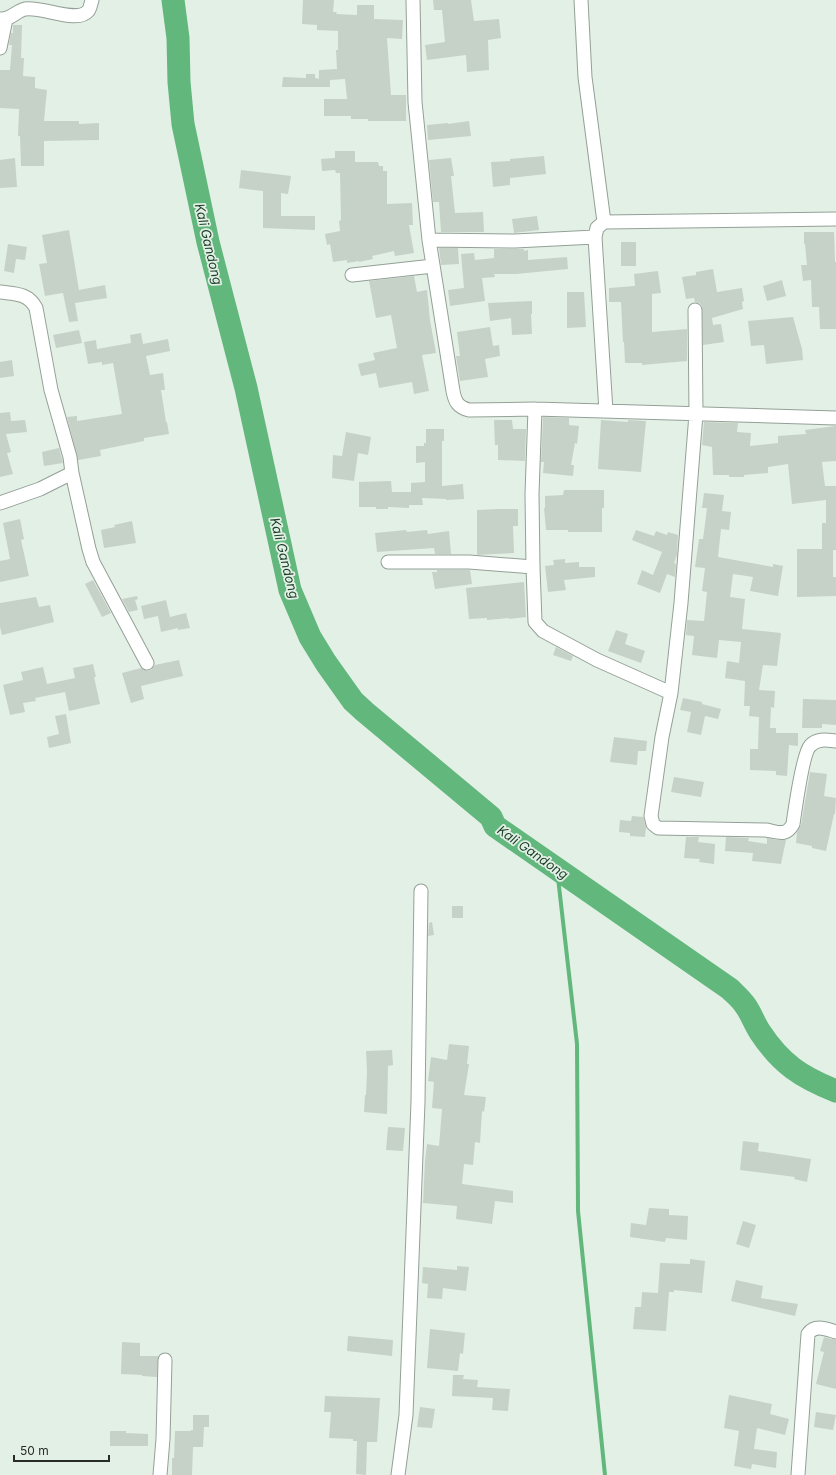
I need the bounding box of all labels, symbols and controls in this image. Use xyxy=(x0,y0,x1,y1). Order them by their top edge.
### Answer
water label: Kali Gandong xyxy=(192,202,226,286)
water label: Kali Gandong xyxy=(267,516,303,600)
water label: Kali Gandong xyxy=(494,822,572,882)
scale bar xyxy=(14,1437,109,1463)
text: 50 m xyxy=(20,1443,49,1458)

